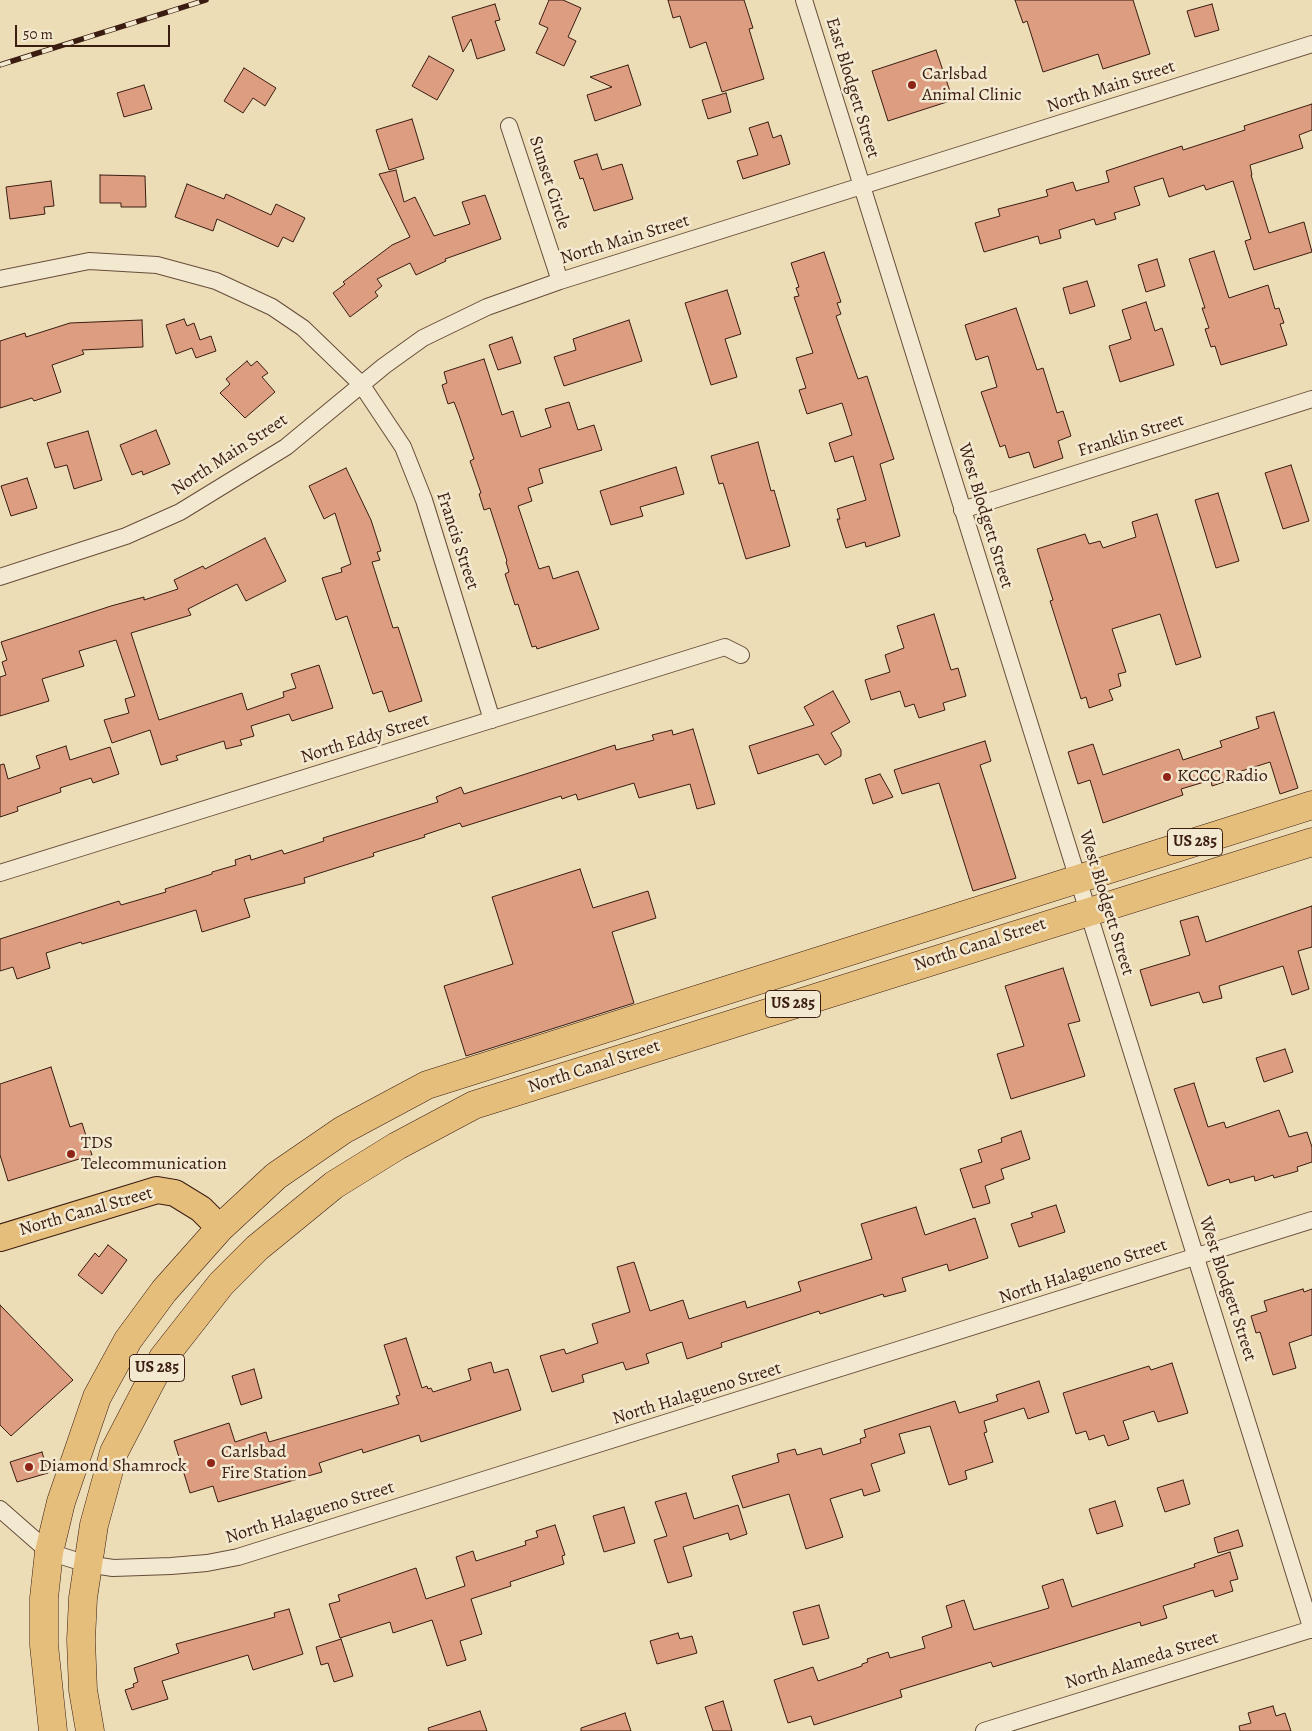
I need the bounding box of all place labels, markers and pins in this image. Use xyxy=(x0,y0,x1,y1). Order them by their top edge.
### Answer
place label: Carlsbad Animal Clinic xyxy=(922,64,1022,106)
marker: Carlsbad Animal Clinic xyxy=(906,79,918,91)
place label: KCCC Radio xyxy=(1177,766,1268,788)
marker: KCCC Radio xyxy=(1161,771,1173,783)
place label: TDS Telecommunication xyxy=(81,1133,227,1176)
marker: TDS Telecommunication xyxy=(65,1148,77,1160)
place label: Carlsbad Fire Station xyxy=(221,1442,307,1485)
place label: Diamond Shamrock xyxy=(39,1456,187,1478)
marker: Carlsbad Fire Station xyxy=(205,1457,217,1469)
marker: Diamond Shamrock xyxy=(23,1461,35,1473)

